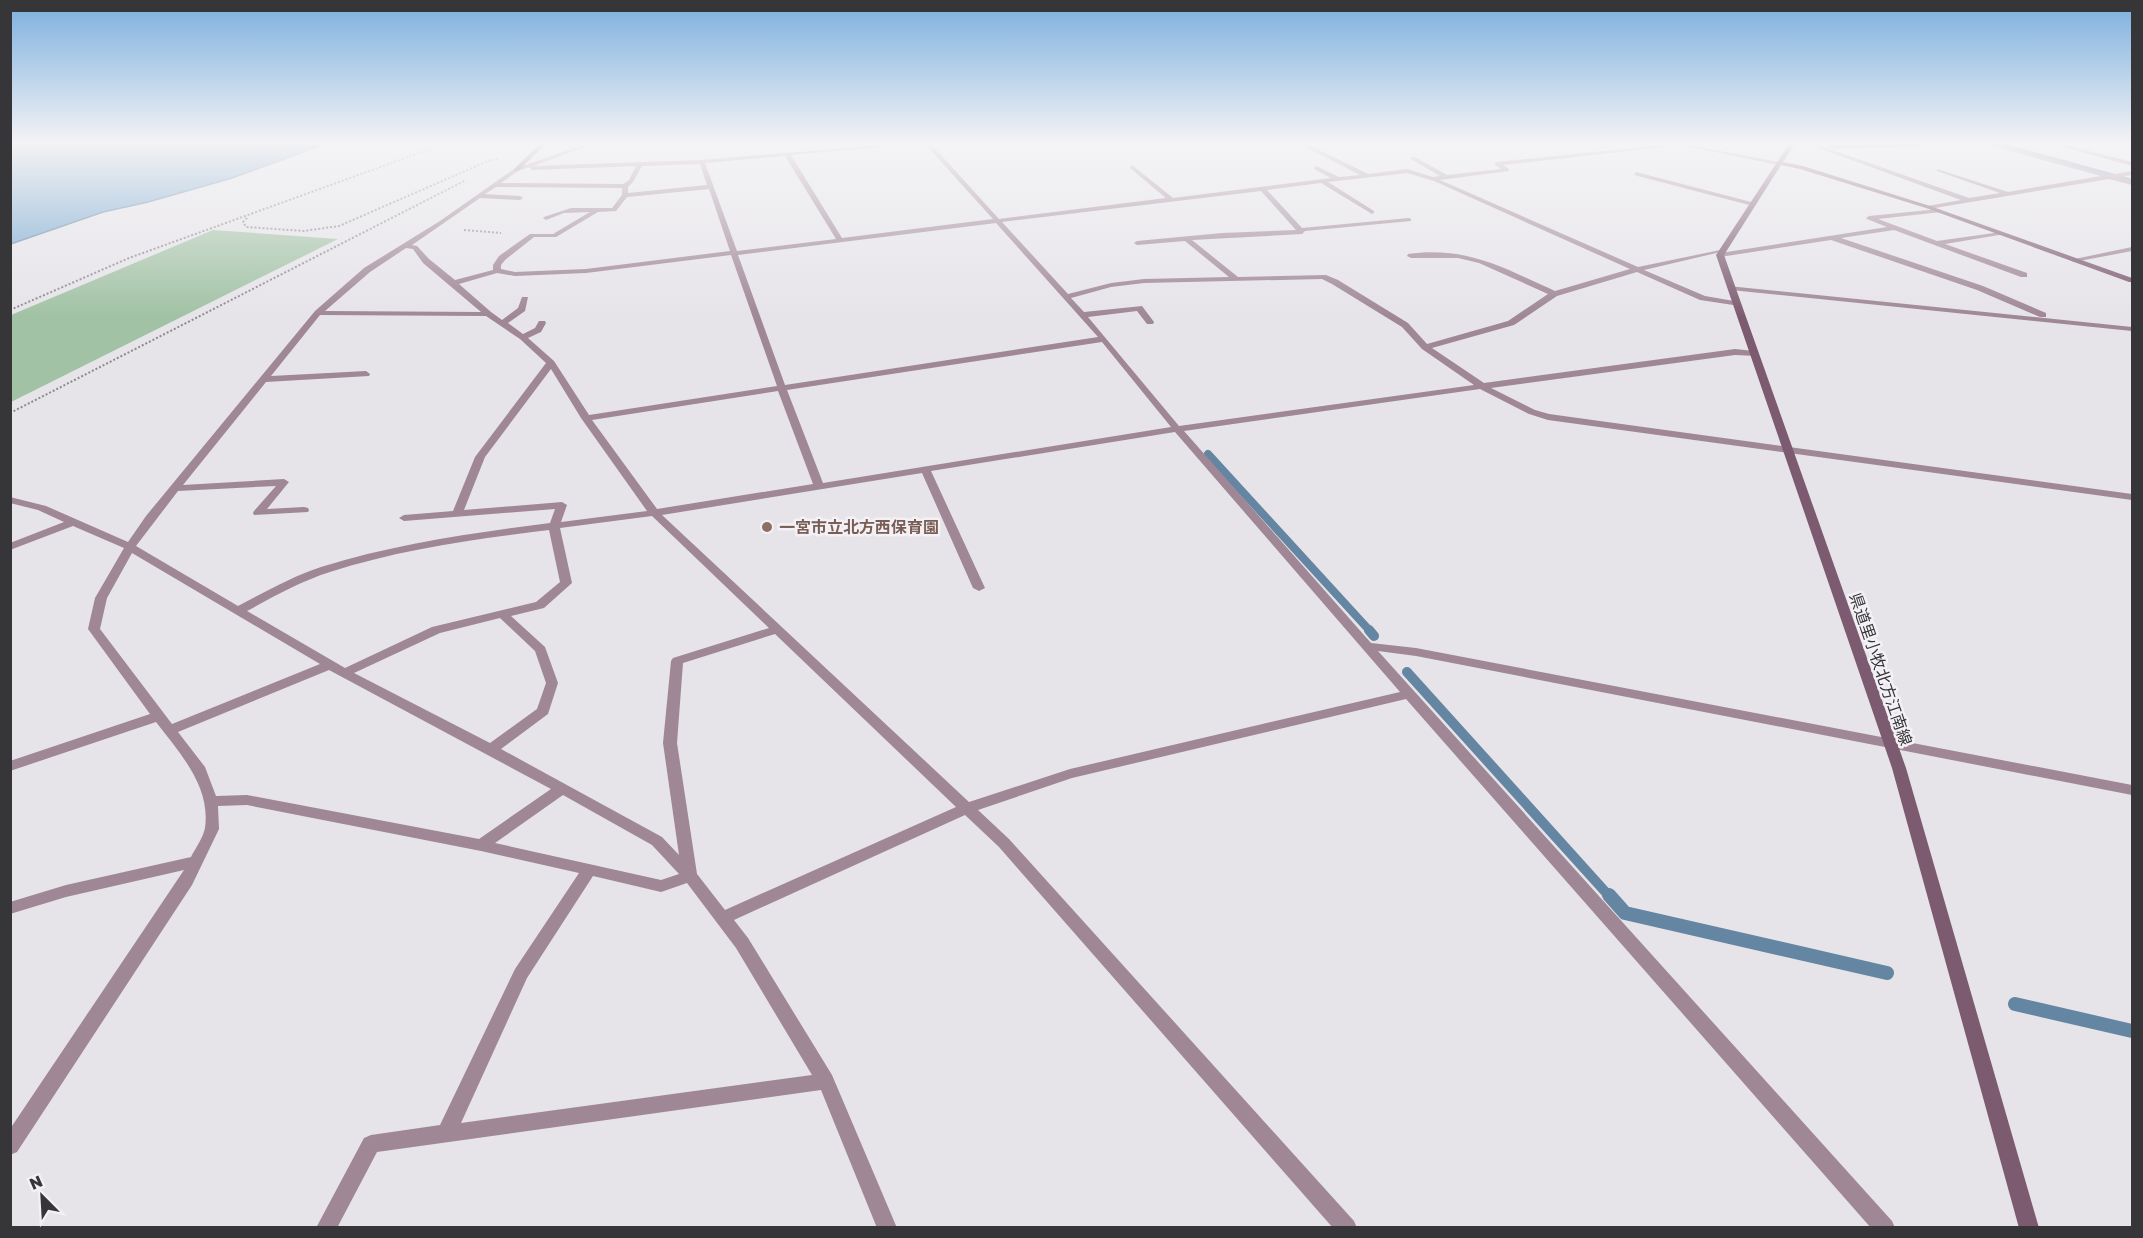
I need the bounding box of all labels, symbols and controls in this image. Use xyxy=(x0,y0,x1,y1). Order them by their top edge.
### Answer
place label: 一宮市立北方西保育園 xyxy=(779,517,939,537)
marker: 一宮市立北方西保育園 xyxy=(760,520,774,534)
street label: 県道里小牧北方江南線 xyxy=(1845,590,1917,748)
north arrow xyxy=(12,1166,72,1226)
text: N xyxy=(26,1171,46,1194)

